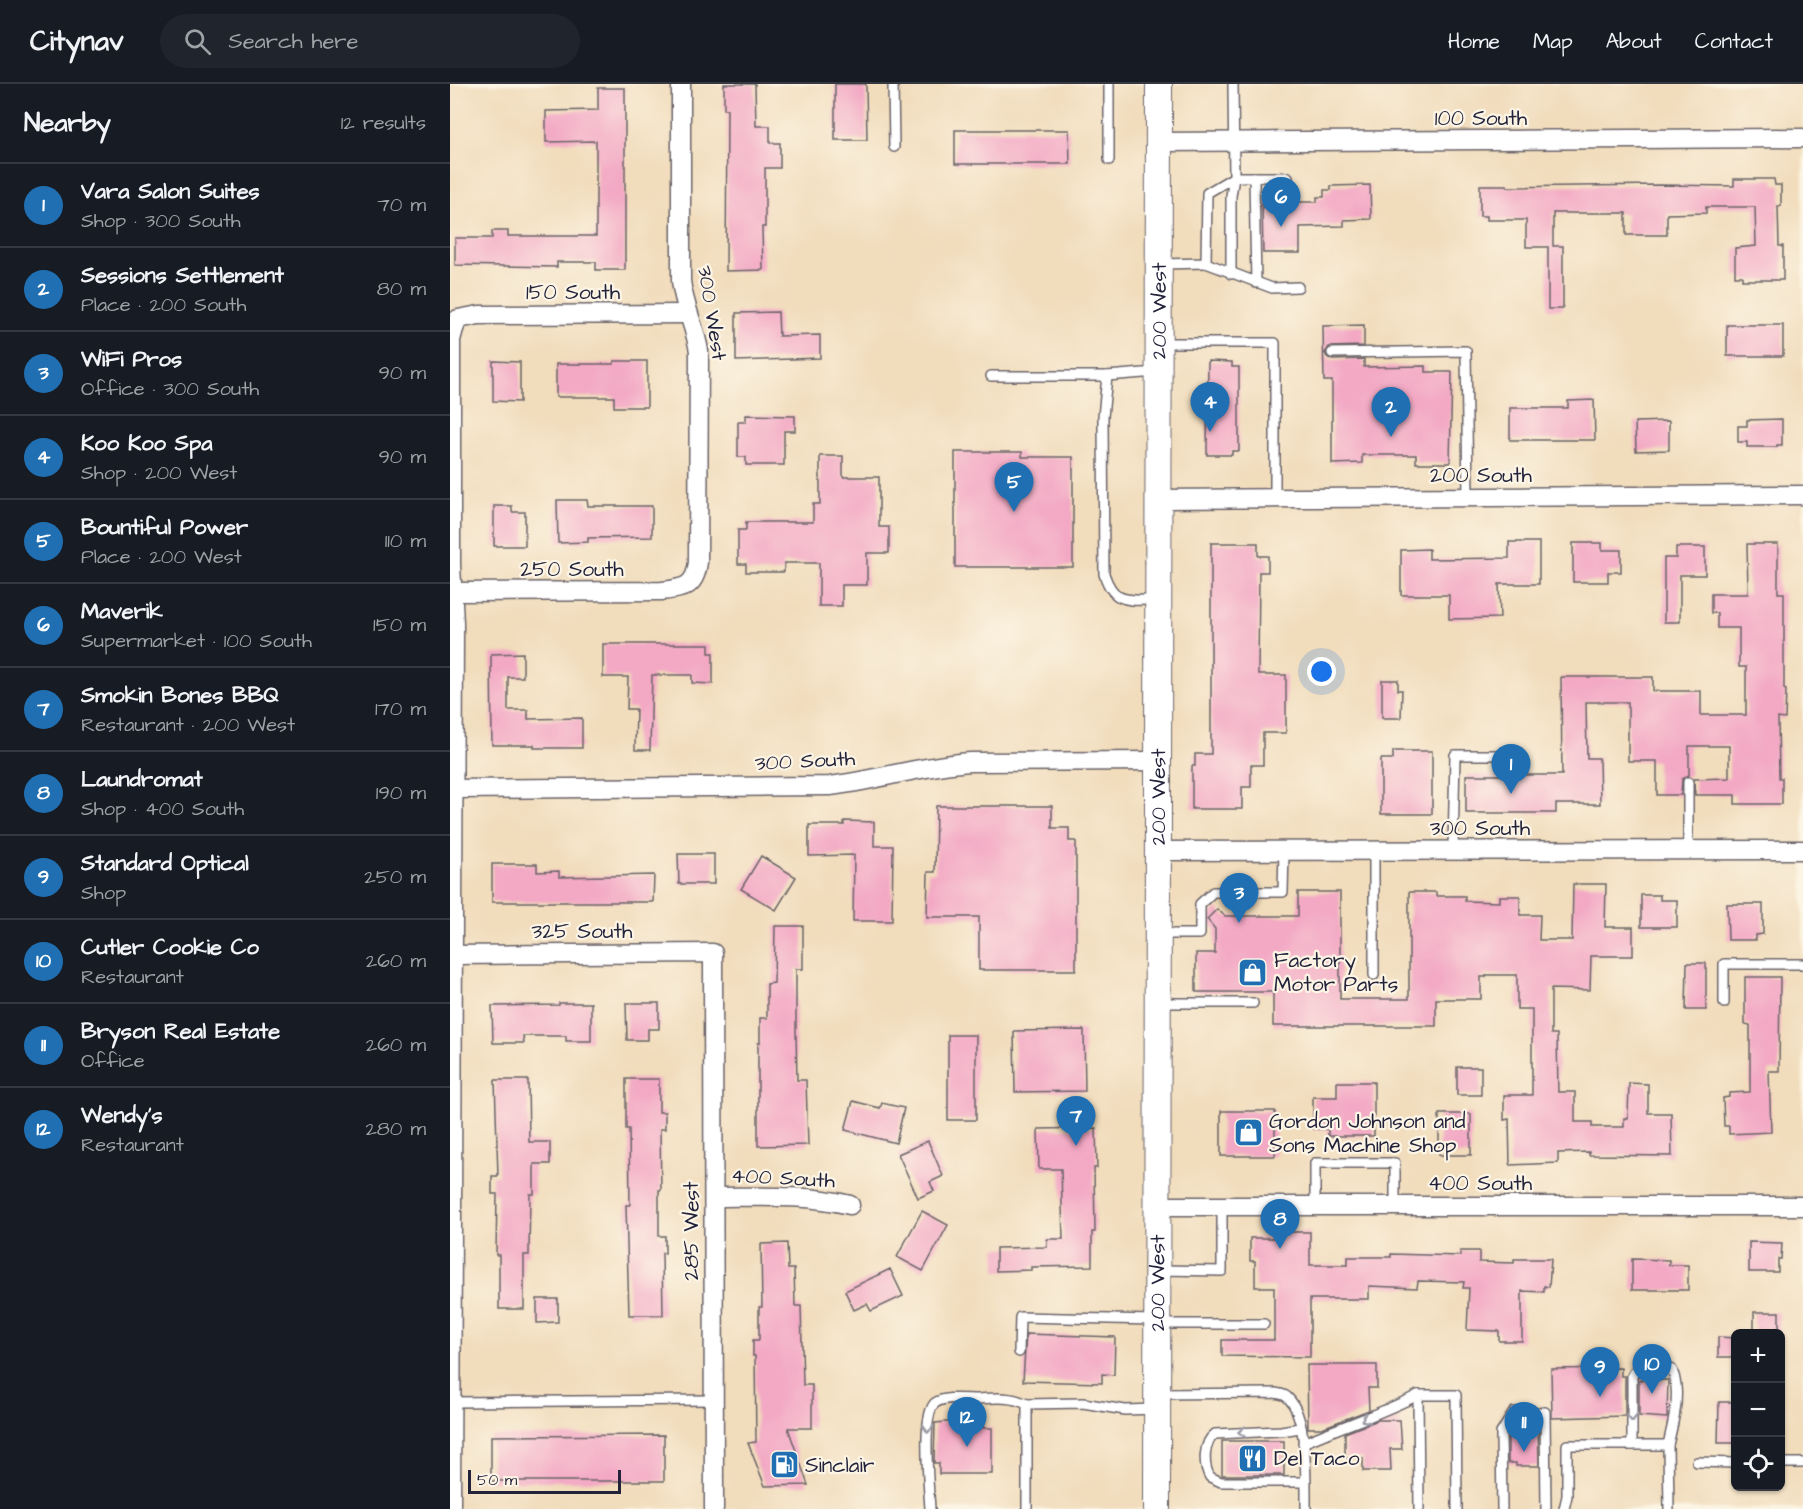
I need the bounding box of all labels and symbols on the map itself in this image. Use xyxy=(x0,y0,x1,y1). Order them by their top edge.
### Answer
street label: 100 South xyxy=(1435,104,1528,133)
pin: 6 xyxy=(1262,178,1300,227)
street label: 200 West xyxy=(1144,262,1173,360)
street label: 300 West xyxy=(690,263,734,363)
street label: 150 South xyxy=(526,278,621,307)
pin: 4 xyxy=(1190,382,1230,432)
pin: 2 xyxy=(1372,388,1410,437)
street label: 200 South xyxy=(1430,461,1532,490)
pin: 5 xyxy=(994,462,1034,512)
street label: 250 South xyxy=(520,555,624,584)
your location xyxy=(1307,657,1336,686)
street label: 300 South xyxy=(754,744,857,778)
pin: 1 xyxy=(1492,744,1530,794)
street label: 200 West xyxy=(1143,748,1173,846)
street label: 300 South xyxy=(1430,814,1531,843)
pin: 3 xyxy=(1220,874,1258,923)
street label: 325 South xyxy=(532,917,633,946)
place label: Factory Motor Parts xyxy=(1274,946,1398,999)
shop icon: Factory Motor Parts xyxy=(1237,956,1269,988)
pin: 7 xyxy=(1056,1096,1096,1146)
place label: Gordon Johnson and Sons Machine Shop xyxy=(1269,1107,1466,1161)
shop icon: Gordon Johnson and Sons Machine Shop xyxy=(1232,1117,1264,1149)
street label: 400 South xyxy=(730,1161,836,1195)
street label: 400 South xyxy=(1428,1169,1533,1198)
street label: 285 West xyxy=(677,1181,706,1281)
pin: 8 xyxy=(1260,1200,1300,1249)
street label: 200 West xyxy=(1143,1234,1172,1332)
pin: 10 xyxy=(1632,1344,1672,1394)
pin: 9 xyxy=(1580,1348,1620,1397)
pin: 12 xyxy=(948,1398,986,1447)
pin: 11 xyxy=(1504,1402,1544,1452)
one-way arrow xyxy=(1360,1411,1371,1423)
one-way arrow xyxy=(1626,1414,1638,1423)
one-way arrow xyxy=(922,1425,935,1434)
one-way arrow xyxy=(1237,1426,1246,1438)
restaurant icon: Del Taco xyxy=(1237,1442,1269,1474)
place label: Del Taco xyxy=(1274,1444,1360,1473)
fuel station icon: Sinclair xyxy=(768,1449,800,1481)
place label: Sinclair xyxy=(805,1451,875,1480)
scale bar xyxy=(468,1467,621,1494)

